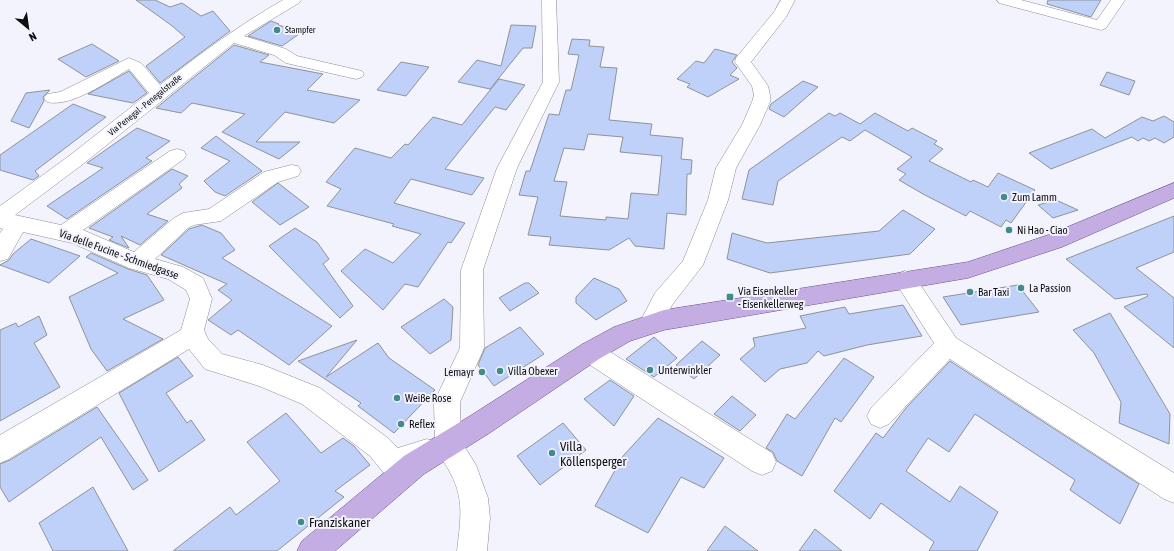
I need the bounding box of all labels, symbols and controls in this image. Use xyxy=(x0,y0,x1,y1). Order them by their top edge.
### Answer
north arrow xyxy=(8,8,48,48)
marker: Stampfer xyxy=(272,25,282,35)
place label: Stampfer xyxy=(285,25,316,35)
text: N xyxy=(27,30,39,44)
street label: Via Penegal - Penegalstraße xyxy=(106,72,184,138)
place label: Zum Lamm xyxy=(1012,191,1057,203)
marker: Zum Lamm xyxy=(999,192,1009,202)
place label: Ni Hao - Ciao xyxy=(1017,224,1068,236)
marker: Ni Hao - Ciao xyxy=(1004,225,1014,235)
street label: Via delle Fucine - Schmiedgasse xyxy=(58,227,180,281)
place label: La Passion xyxy=(1029,282,1071,294)
marker: La Passion xyxy=(1016,283,1026,293)
place label: Via Eisenkeller - Eisenkellerweg xyxy=(738,285,804,310)
place label: Bar Taxi xyxy=(978,286,1009,298)
marker: Bar Taxi xyxy=(965,287,975,297)
marker: Via Eisenkeller - Eisenkellerweg xyxy=(725,292,735,302)
place label: Unterwinkler xyxy=(658,364,712,376)
place label: Villa Obexer xyxy=(508,365,558,377)
marker: Unterwinkler xyxy=(645,365,655,375)
place label: Lemayr xyxy=(444,366,475,378)
marker: Villa Obexer xyxy=(495,366,505,376)
marker: Lemayr xyxy=(477,367,487,377)
place label: Weiße Rose xyxy=(405,392,451,404)
marker: Weiße Rose xyxy=(392,393,402,403)
place label: Reflex xyxy=(409,418,435,430)
marker: Reflex xyxy=(396,419,406,429)
place label: Villa Köllensperger xyxy=(560,439,627,469)
marker: Villa Köllensperger xyxy=(547,448,557,458)
place label: Franziskaner xyxy=(309,515,370,530)
marker: Franziskaner xyxy=(296,517,306,527)

